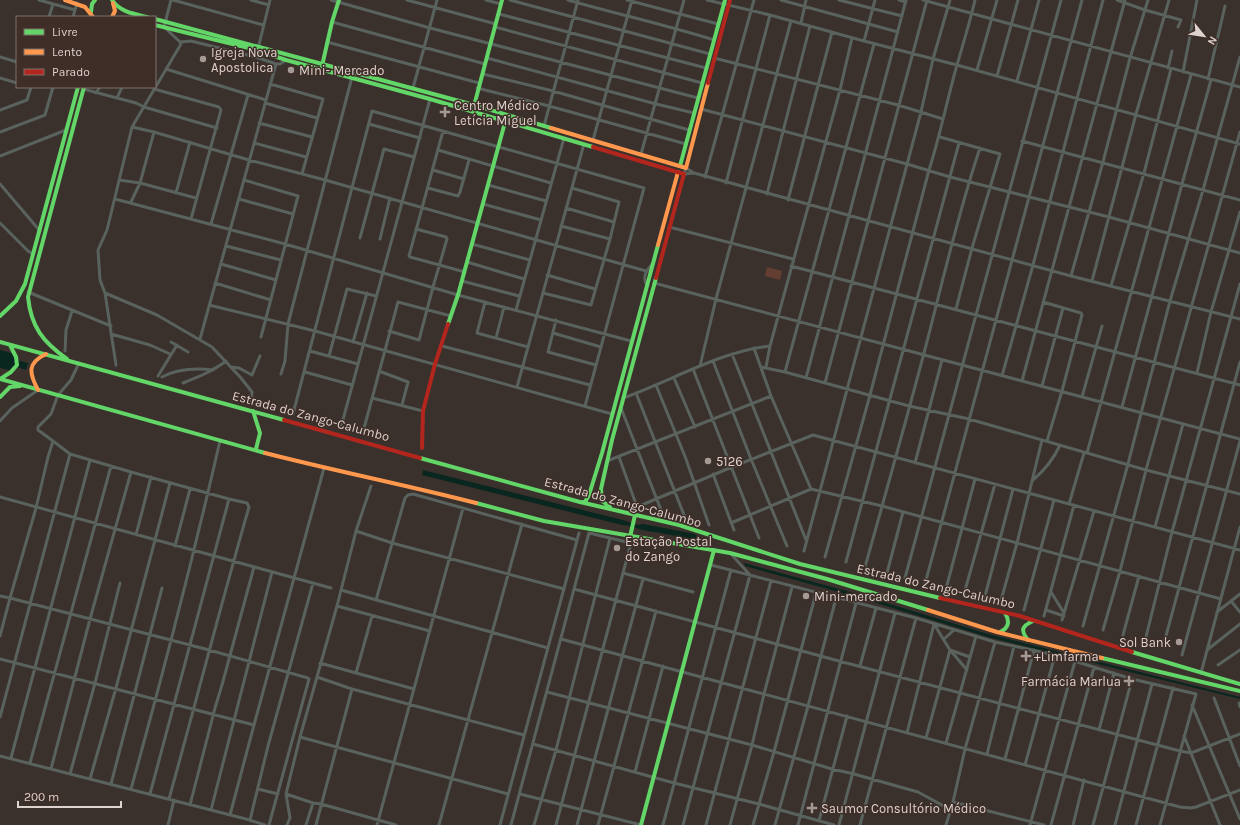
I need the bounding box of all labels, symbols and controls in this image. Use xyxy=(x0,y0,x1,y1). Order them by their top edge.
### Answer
legend xyxy=(16,16,156,88)
north arrow xyxy=(1184,16,1224,56)
text: Livre xyxy=(52,25,78,39)
text: N xyxy=(1205,34,1220,47)
text: Lento xyxy=(52,45,82,59)
place label: Igreja Nova Apostolica xyxy=(211,45,277,75)
marker: Igreja Nova Apostolica xyxy=(198,54,208,64)
place label: Mini- Mercado xyxy=(299,63,384,78)
text: Parado xyxy=(52,65,90,79)
marker: Mini- Mercado xyxy=(286,65,296,75)
place label: Centro Médico Letícia Miguel xyxy=(454,98,539,128)
marker: Centro Médico Letícia Miguel xyxy=(439,106,451,118)
street label: Estrada do Zango-Calumbo xyxy=(231,388,391,444)
place label: 5126 xyxy=(716,454,743,469)
marker: 5126 xyxy=(703,456,713,466)
street label: Estrada do Zango-Calumbo xyxy=(543,474,703,530)
place label: Estação Postal do Zango xyxy=(625,534,712,564)
marker: Estação Postal do Zango xyxy=(612,543,622,553)
street label: Estrada do Zango-Calumbo xyxy=(855,560,1017,612)
place label: Mini-mercado xyxy=(814,589,897,604)
marker: Mini-mercado xyxy=(801,591,811,601)
place label: Sol Bank xyxy=(1119,635,1171,650)
marker: Sol Bank xyxy=(1174,637,1184,647)
place label: +Limfarma xyxy=(1034,649,1099,664)
marker: +Limfarma xyxy=(1021,651,1031,661)
place label: Farmácia Marlua xyxy=(1021,674,1121,689)
marker: Farmácia Marlua xyxy=(1124,676,1134,686)
scale bar xyxy=(18,783,121,809)
text: 200 m xyxy=(24,790,59,804)
place label: Saumor Consultório Médico xyxy=(821,801,986,816)
marker: Saumor Consultório Médico xyxy=(806,802,818,814)

